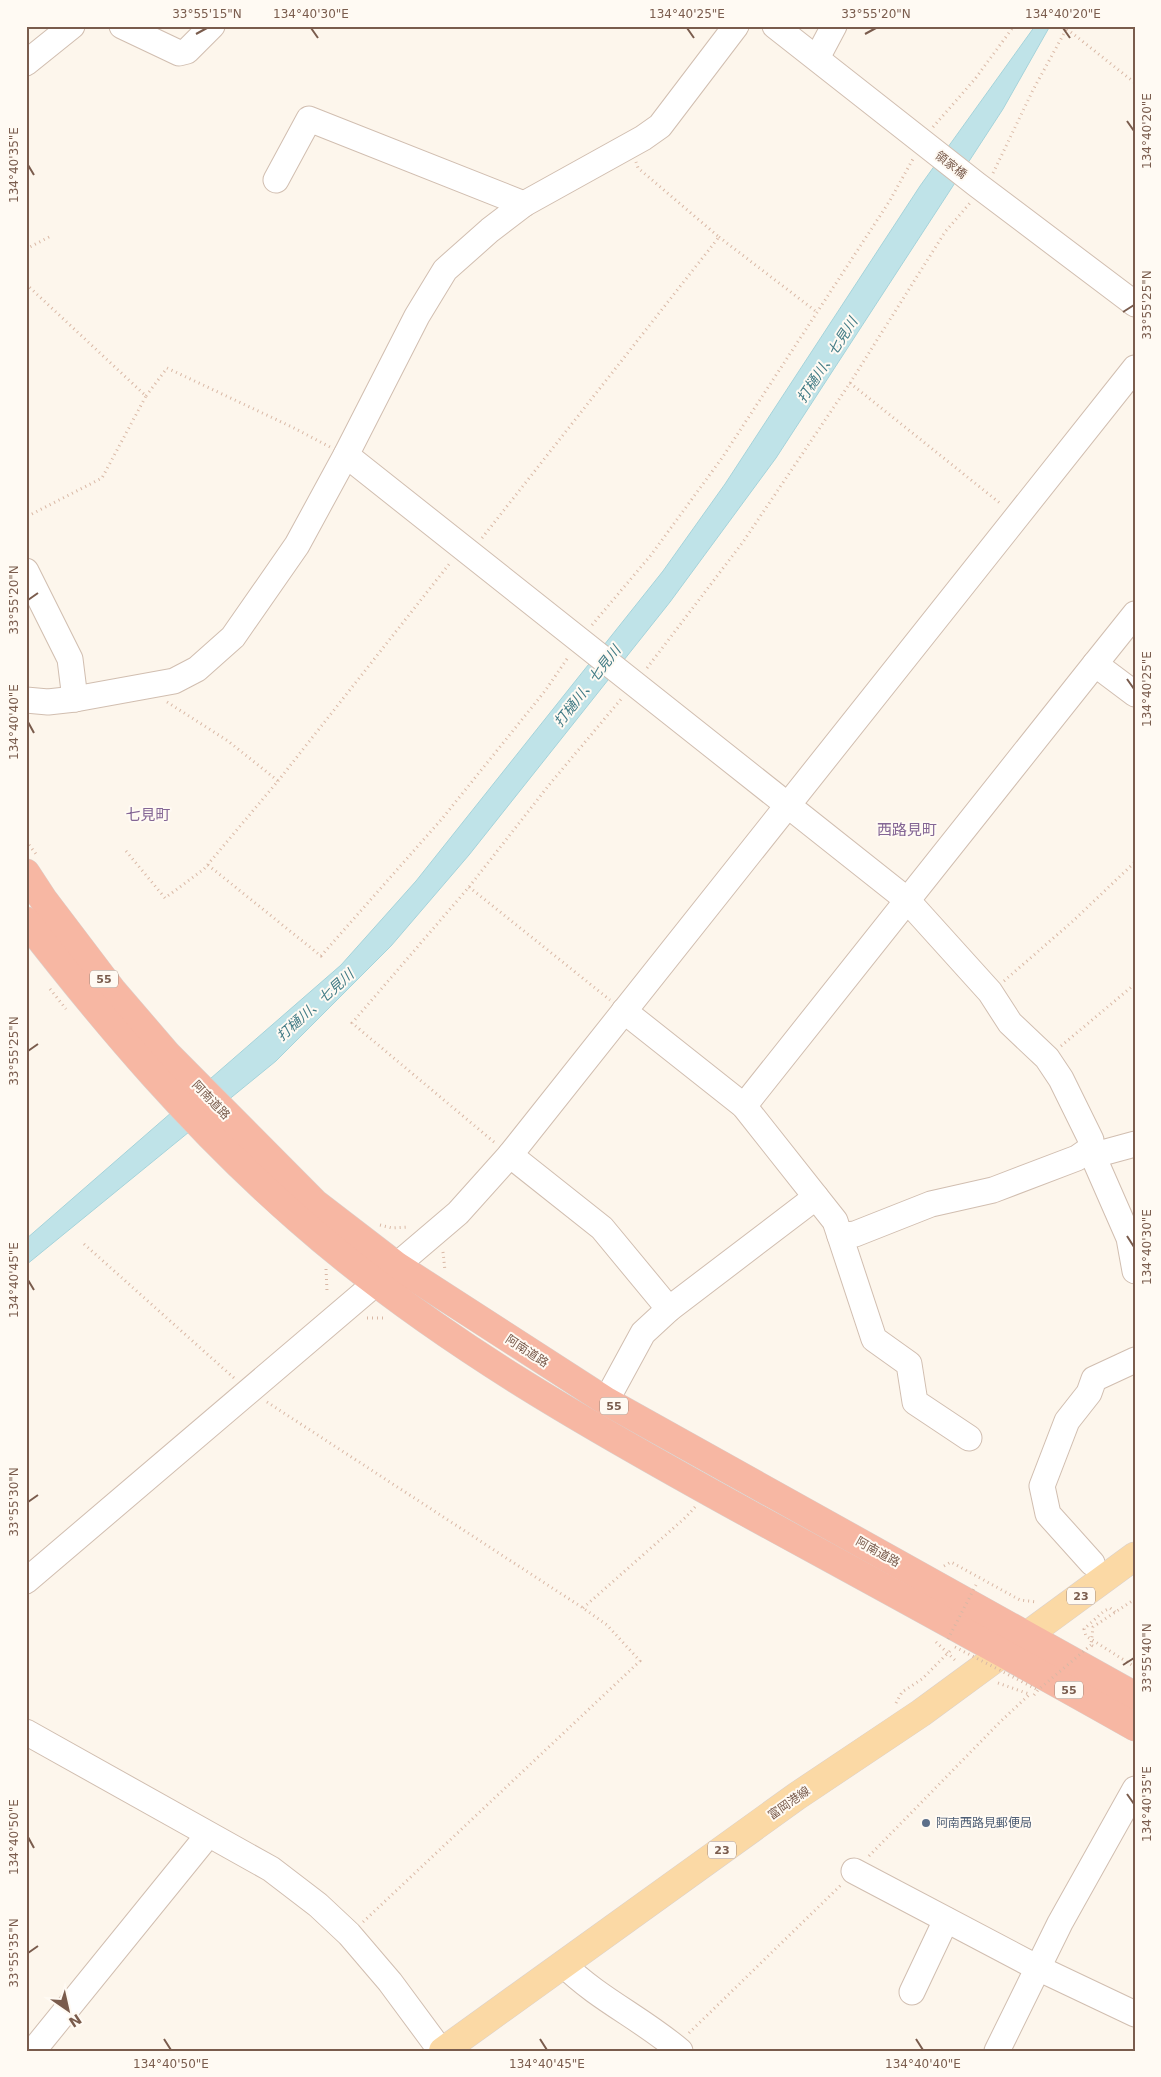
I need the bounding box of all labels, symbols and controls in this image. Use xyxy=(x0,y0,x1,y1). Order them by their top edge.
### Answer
text: 33°55'15"N xyxy=(172,7,242,21)
text: 134°40'30"E xyxy=(273,7,349,21)
text: 134°40'25"E xyxy=(649,7,725,21)
text: 33°55'20"N xyxy=(841,7,911,21)
text: 134°40'20"E xyxy=(1025,7,1101,21)
text: 134°40'20"E xyxy=(1140,93,1154,169)
text: 134°40'35"E xyxy=(7,127,21,203)
street label: 領家橋 xyxy=(933,148,969,182)
text: 33°55'25"N xyxy=(1140,270,1154,340)
water label: 打樋川、七見川 xyxy=(794,313,861,405)
text: 33°55'20"N xyxy=(7,565,21,635)
water label: 打樋川、七見川 xyxy=(551,641,625,730)
text: 134°40'25"E xyxy=(1140,651,1154,727)
text: 134°40'40"E xyxy=(7,684,21,760)
district label: 七見町 xyxy=(125,806,171,824)
district label: 西路見町 xyxy=(877,821,937,839)
water label: 打樋川、七見川 xyxy=(273,965,358,1044)
road number: 55 xyxy=(90,971,118,988)
text: 33°55'25"N xyxy=(7,1016,21,1086)
street label: 阿南道路 xyxy=(189,1078,233,1122)
text: 134°40'30"E xyxy=(1140,1209,1154,1285)
text: 134°40'45"E xyxy=(7,1242,21,1318)
street label: 阿南道路 xyxy=(503,1332,551,1370)
road number: 55 xyxy=(600,1398,628,1414)
text: 33°55'30"N xyxy=(7,1467,21,1537)
street label: 阿南道路 xyxy=(854,1534,902,1570)
road number: 23 xyxy=(1067,1588,1095,1604)
text: 33°55'40"N xyxy=(1140,1623,1154,1693)
road number: 55 xyxy=(1055,1682,1083,1698)
text: 134°40'35"E xyxy=(1140,1766,1154,1842)
street label: 富岡港線 xyxy=(765,1783,813,1823)
text: 134°40'50"E xyxy=(7,1799,21,1875)
place label: 阿南西路見郵便局 xyxy=(936,1816,1032,1830)
marker: 阿南西路見郵便局 xyxy=(920,1817,932,1829)
road number: 23 xyxy=(708,1842,736,1858)
text: 33°55'35"N xyxy=(7,1918,21,1988)
north arrow xyxy=(42,1984,92,2034)
text: N xyxy=(66,2011,85,2031)
text: 134°40'50"E xyxy=(133,2057,209,2071)
text: 134°40'45"E xyxy=(509,2057,585,2071)
text: 134°40'40"E xyxy=(885,2057,961,2071)

